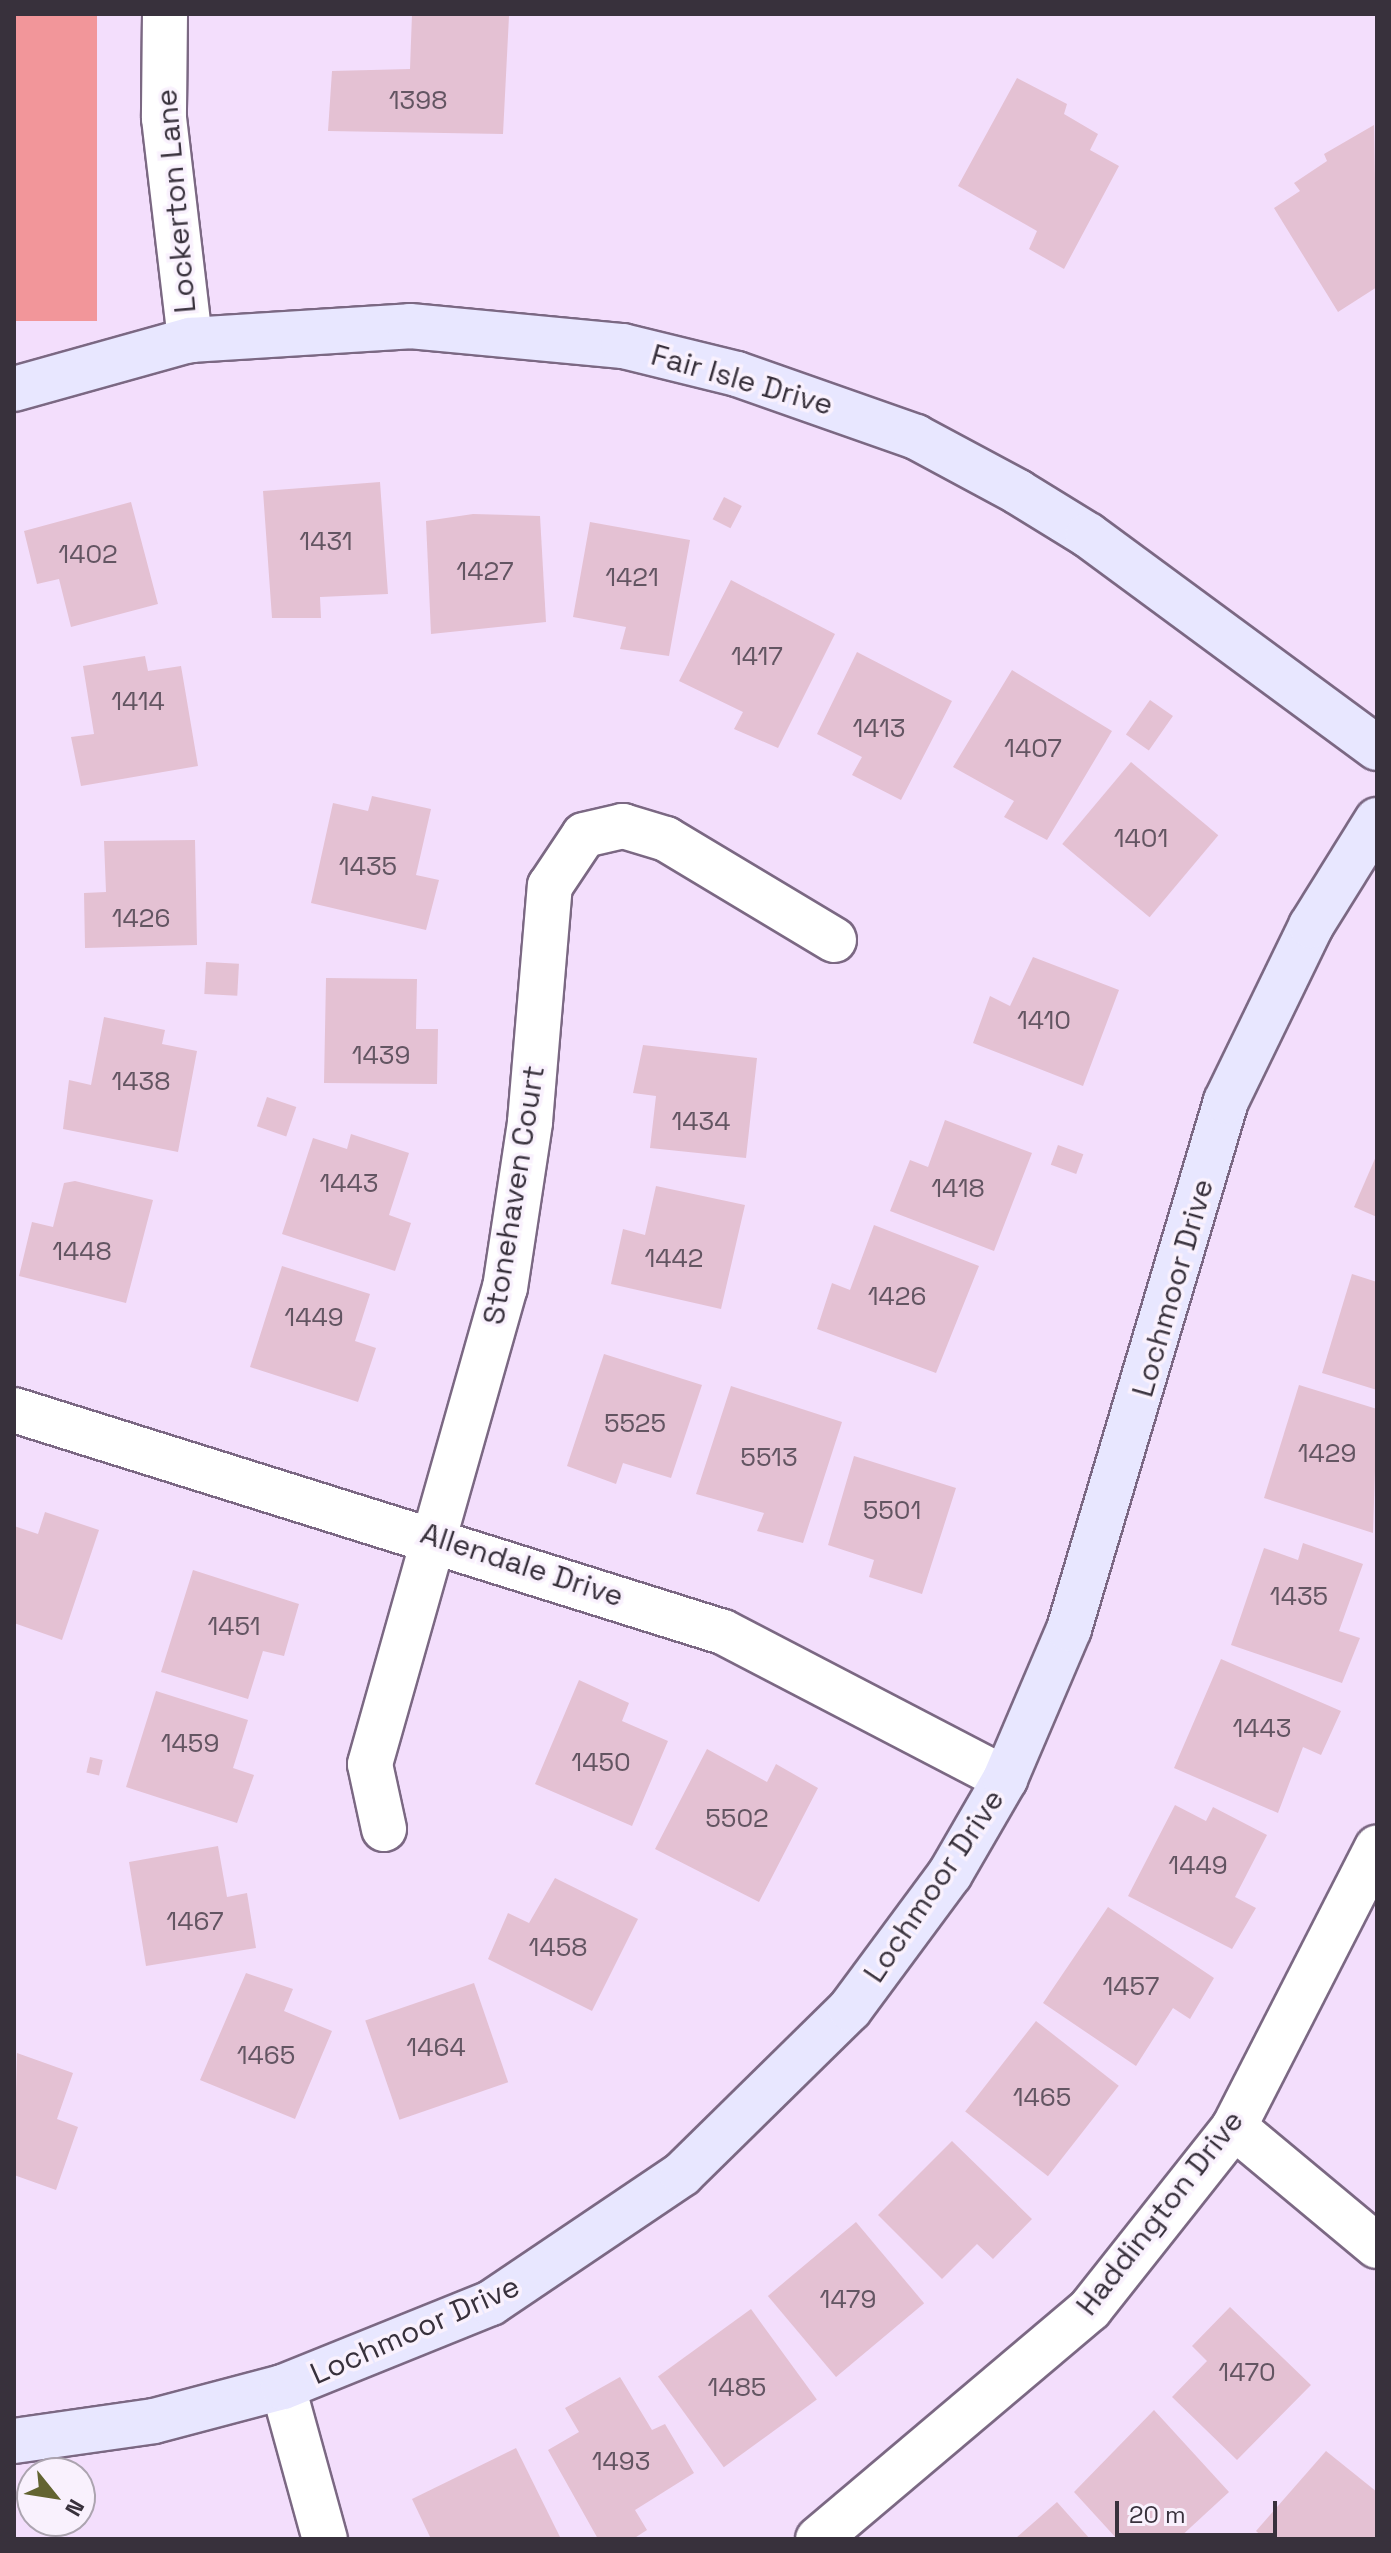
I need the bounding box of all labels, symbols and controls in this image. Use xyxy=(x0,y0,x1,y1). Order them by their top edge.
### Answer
house number: 1398 xyxy=(389,85,447,117)
street label: Lockerton Lane xyxy=(148,87,204,315)
street label: Fair Isle Drive xyxy=(647,337,837,423)
house number: 1431 xyxy=(299,526,353,558)
house number: 1402 xyxy=(58,539,118,571)
house number: 1427 xyxy=(456,556,514,588)
house number: 1421 xyxy=(605,562,659,594)
house number: 1417 xyxy=(731,641,783,673)
house number: 1414 xyxy=(111,686,165,718)
house number: 1413 xyxy=(852,713,906,745)
house number: 1407 xyxy=(1004,733,1062,765)
house number: 1401 xyxy=(1114,823,1168,855)
house number: 1435 xyxy=(339,851,397,883)
house number: 1426 xyxy=(112,903,170,935)
house number: 1410 xyxy=(1017,1005,1071,1037)
house number: 1439 xyxy=(352,1040,410,1072)
street label: Stonehaven Court xyxy=(476,1063,552,1327)
house number: 1438 xyxy=(111,1066,171,1098)
house number: 1434 xyxy=(671,1106,731,1138)
house number: 1443 xyxy=(319,1168,379,1200)
house number: 1418 xyxy=(931,1173,985,1205)
street label: Lochmoor Drive xyxy=(1125,1175,1221,1401)
house number: 1448 xyxy=(52,1236,112,1268)
house number: 1442 xyxy=(644,1243,704,1275)
house number: 1426 xyxy=(868,1281,926,1313)
house number: 1449 xyxy=(284,1302,344,1334)
house number: 5525 xyxy=(604,1408,666,1440)
house number: 1429 xyxy=(1298,1438,1356,1470)
house number: 5513 xyxy=(740,1442,798,1474)
house number: 5501 xyxy=(863,1495,921,1527)
street label: Allendale Drive xyxy=(416,1515,628,1615)
house number: 1435 xyxy=(1270,1581,1328,1613)
house number: 1451 xyxy=(207,1611,261,1643)
house number: 1443 xyxy=(1232,1713,1292,1745)
house number: 1459 xyxy=(161,1728,219,1760)
house number: 1450 xyxy=(571,1747,631,1779)
street label: Lochmoor Drive xyxy=(856,1783,1012,1989)
house number: 5502 xyxy=(705,1803,769,1835)
house number: 1449 xyxy=(1168,1850,1228,1882)
house number: 1467 xyxy=(166,1906,224,1938)
house number: 1458 xyxy=(529,1932,587,1964)
house number: 1457 xyxy=(1102,1971,1160,2003)
house number: 1464 xyxy=(406,2032,466,2064)
house number: 1465 xyxy=(237,2040,295,2072)
house number: 1465 xyxy=(1013,2082,1071,2114)
street label: Haddington Drive xyxy=(1069,2103,1251,2323)
street label: Lochmoor Drive xyxy=(305,2268,525,2392)
house number: 1479 xyxy=(820,2284,876,2316)
house number: 1470 xyxy=(1218,2357,1276,2389)
house number: 1485 xyxy=(708,2372,766,2404)
house number: 1493 xyxy=(592,2446,650,2478)
north arrow xyxy=(16,2457,96,2537)
scale bar xyxy=(1119,2485,1281,2535)
text: N xyxy=(59,2495,91,2521)
text: 20 m xyxy=(1129,2499,1186,2530)

